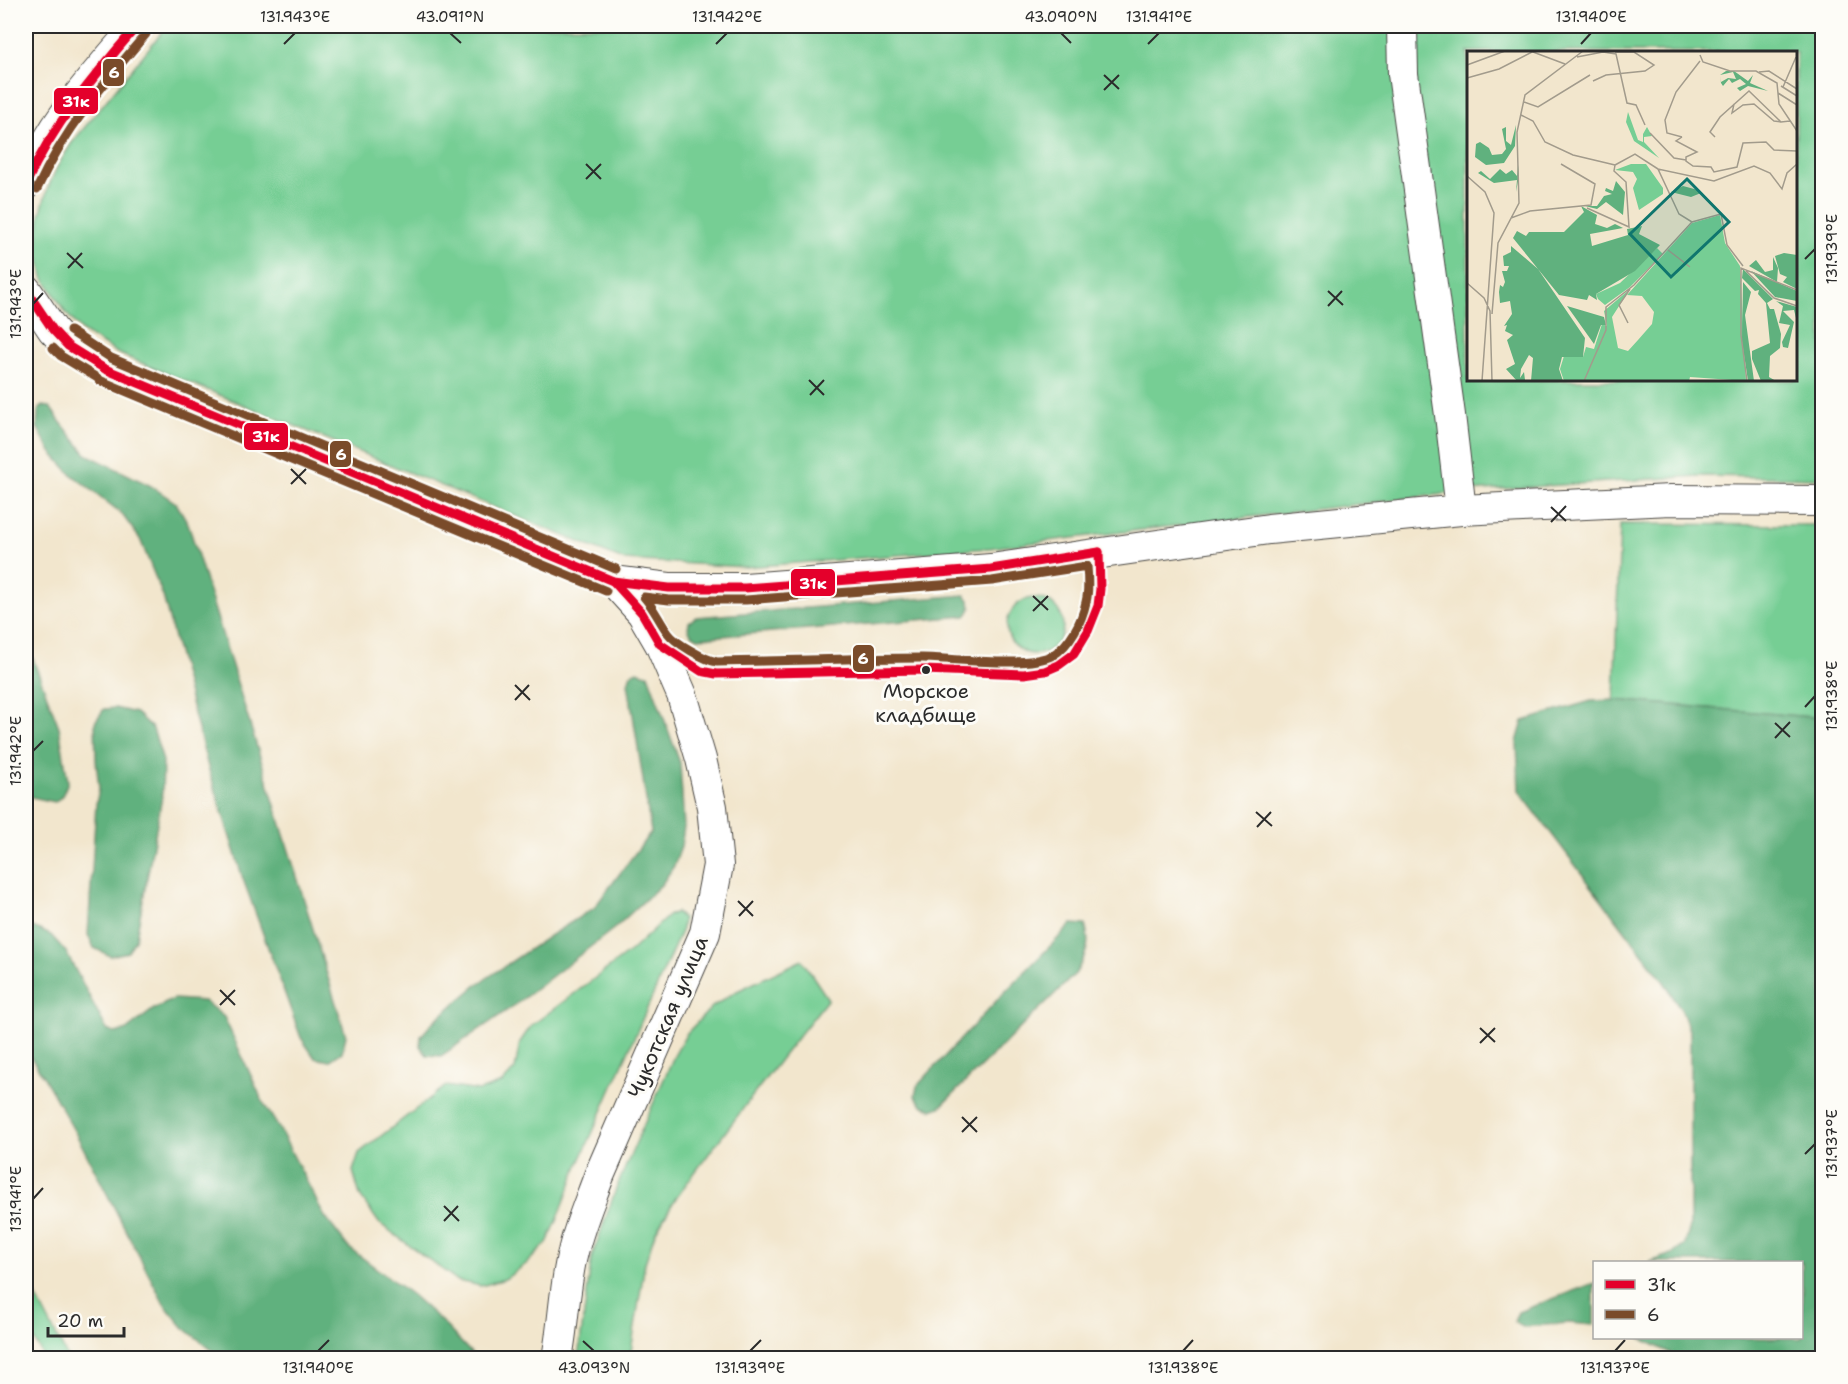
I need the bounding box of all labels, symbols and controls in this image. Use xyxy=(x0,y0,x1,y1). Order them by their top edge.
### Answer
text: 131.943°E xyxy=(260,7,330,27)
text: 43.091°N xyxy=(416,7,484,27)
text: 131.942°E xyxy=(692,7,762,27)
text: 43.090°N xyxy=(1024,7,1098,27)
text: 131.941°E xyxy=(1126,7,1192,27)
text: 131.940°E xyxy=(1555,7,1627,27)
inset map xyxy=(1467,51,1797,381)
line badge: 6 xyxy=(102,58,125,87)
text: 6 xyxy=(108,62,120,83)
line badge: 31к xyxy=(53,87,99,115)
text: 31к xyxy=(62,91,90,112)
text: 131.939°E xyxy=(1822,214,1842,284)
text: 131.943°E xyxy=(6,269,26,339)
line badge: 31к xyxy=(243,422,289,451)
text: 31к xyxy=(252,426,280,447)
line badge: 6 xyxy=(329,440,352,468)
text: 6 xyxy=(335,444,347,465)
line badge: 31к xyxy=(790,568,836,597)
text: 31к xyxy=(799,573,827,594)
line badge: 6 xyxy=(852,644,875,673)
text: 6 xyxy=(857,648,869,669)
text: 131.938°E xyxy=(1822,661,1842,731)
marker: Морское кладбище xyxy=(920,664,932,676)
place label: Морское кладбище xyxy=(875,678,977,728)
text: 131.942°E xyxy=(6,716,26,786)
street label: Чукотская улица xyxy=(621,932,715,1102)
text: 131.937°E xyxy=(1822,1109,1842,1179)
text: 131.941°E xyxy=(6,1166,26,1232)
legend xyxy=(1593,1261,1803,1339)
text: 31к xyxy=(1647,1273,1676,1297)
scale bar xyxy=(48,1300,124,1338)
text: 6 xyxy=(1647,1303,1660,1327)
text: 20 m xyxy=(57,1309,103,1333)
text: 131.940°E xyxy=(282,1358,354,1378)
text: 43.093°N xyxy=(558,1358,630,1378)
text: 131.939°E xyxy=(715,1358,785,1378)
text: 131.938°E xyxy=(1148,1358,1218,1378)
text: 131.937°E xyxy=(1580,1358,1650,1378)

